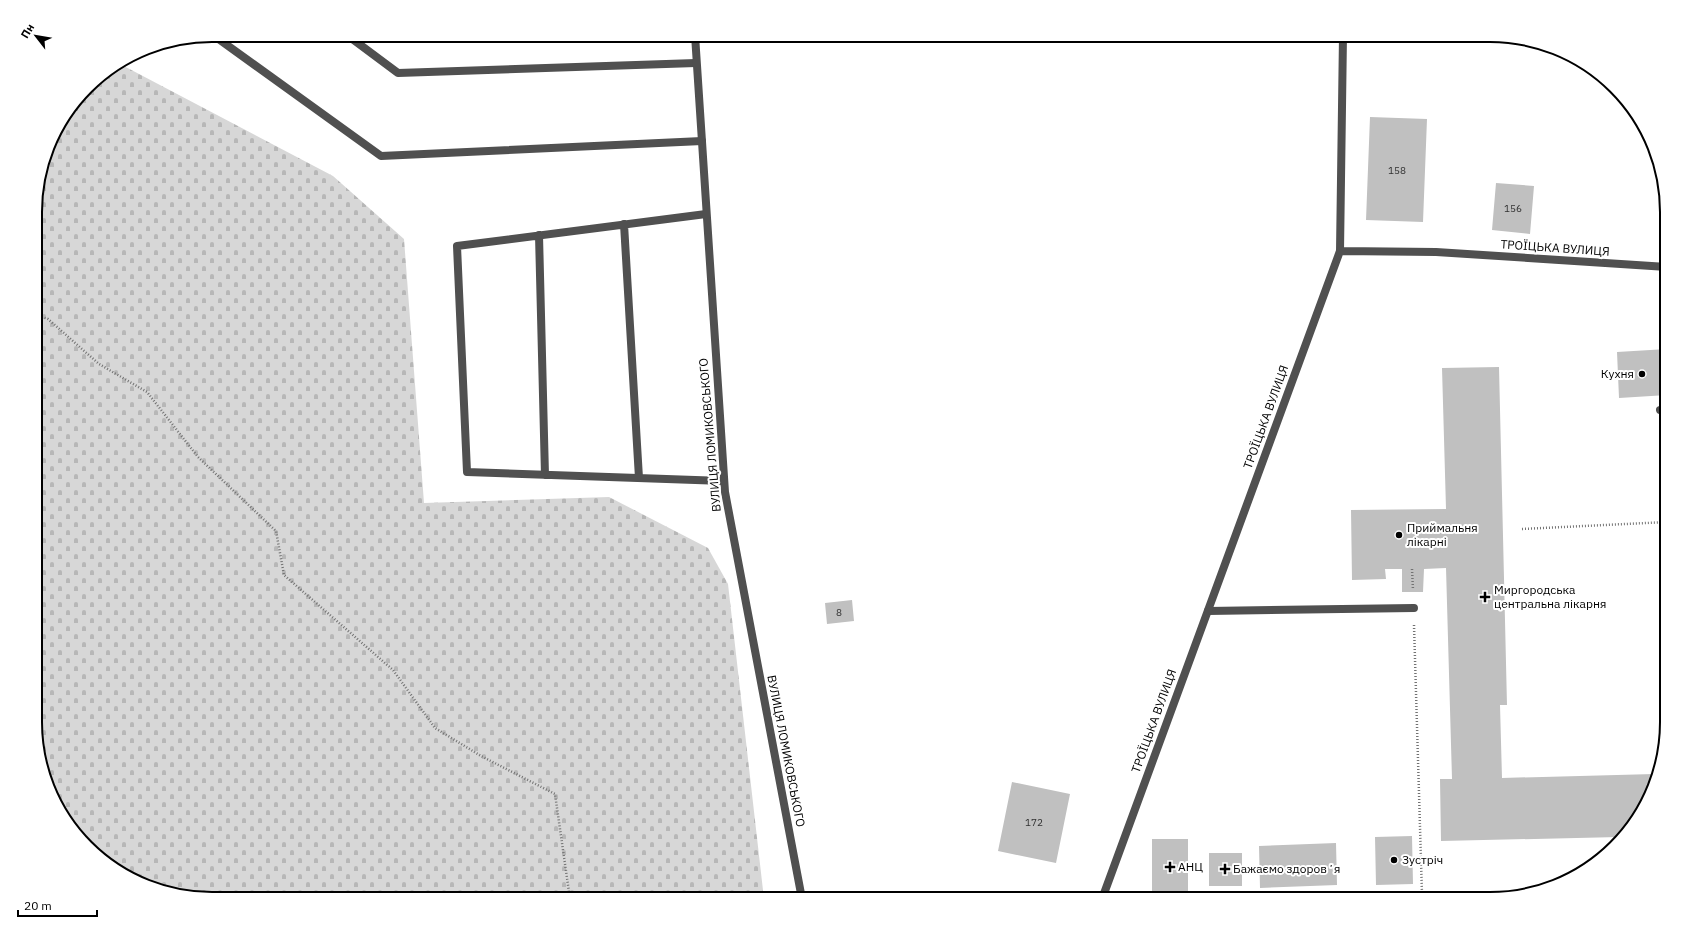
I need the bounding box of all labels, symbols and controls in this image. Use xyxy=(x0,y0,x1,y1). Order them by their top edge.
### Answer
north arrow xyxy=(16,16,56,56)
text: Пн xyxy=(18,21,37,41)
house number: 158 xyxy=(1388,164,1406,177)
house number: 156 xyxy=(1504,202,1522,215)
street label: ТРОЇЦЬКА ВУЛИЦЯ xyxy=(1500,236,1610,259)
street label: ВУЛИЦЯ ЛОМИКОВСЬКОГО xyxy=(695,358,724,513)
street label: ТРОЇЦЬКА ВУЛИЦЯ xyxy=(1240,363,1291,471)
place label: Кухня xyxy=(1601,366,1634,381)
marker: Кухня xyxy=(1637,369,1647,379)
place label: Приймальня лікарні xyxy=(1407,520,1478,549)
marker: Приймальня лікарні xyxy=(1394,530,1404,540)
place label: Миргородська центральна лікарня xyxy=(1494,582,1606,611)
marker: Миргородська центральна лікарня xyxy=(1479,591,1491,603)
house number: 8 xyxy=(836,606,842,619)
street label: ТРОЇЦЬКА ВУЛИЦЯ xyxy=(1128,667,1179,775)
street label: ВУЛИЦЯ ЛОМИКОВСЬКОГО xyxy=(764,674,809,828)
house number: 172 xyxy=(1025,816,1043,829)
place label: Зустріч xyxy=(1402,852,1443,867)
marker: Зустріч xyxy=(1389,855,1399,865)
place label: АНЦ xyxy=(1178,859,1203,874)
place label: Бажаємо здоровʼя xyxy=(1233,861,1341,876)
marker: АНЦ xyxy=(1165,862,1175,872)
marker: Бажаємо здоровʼя xyxy=(1220,864,1230,874)
scale bar xyxy=(18,892,97,918)
text: 20 m xyxy=(24,898,52,913)

